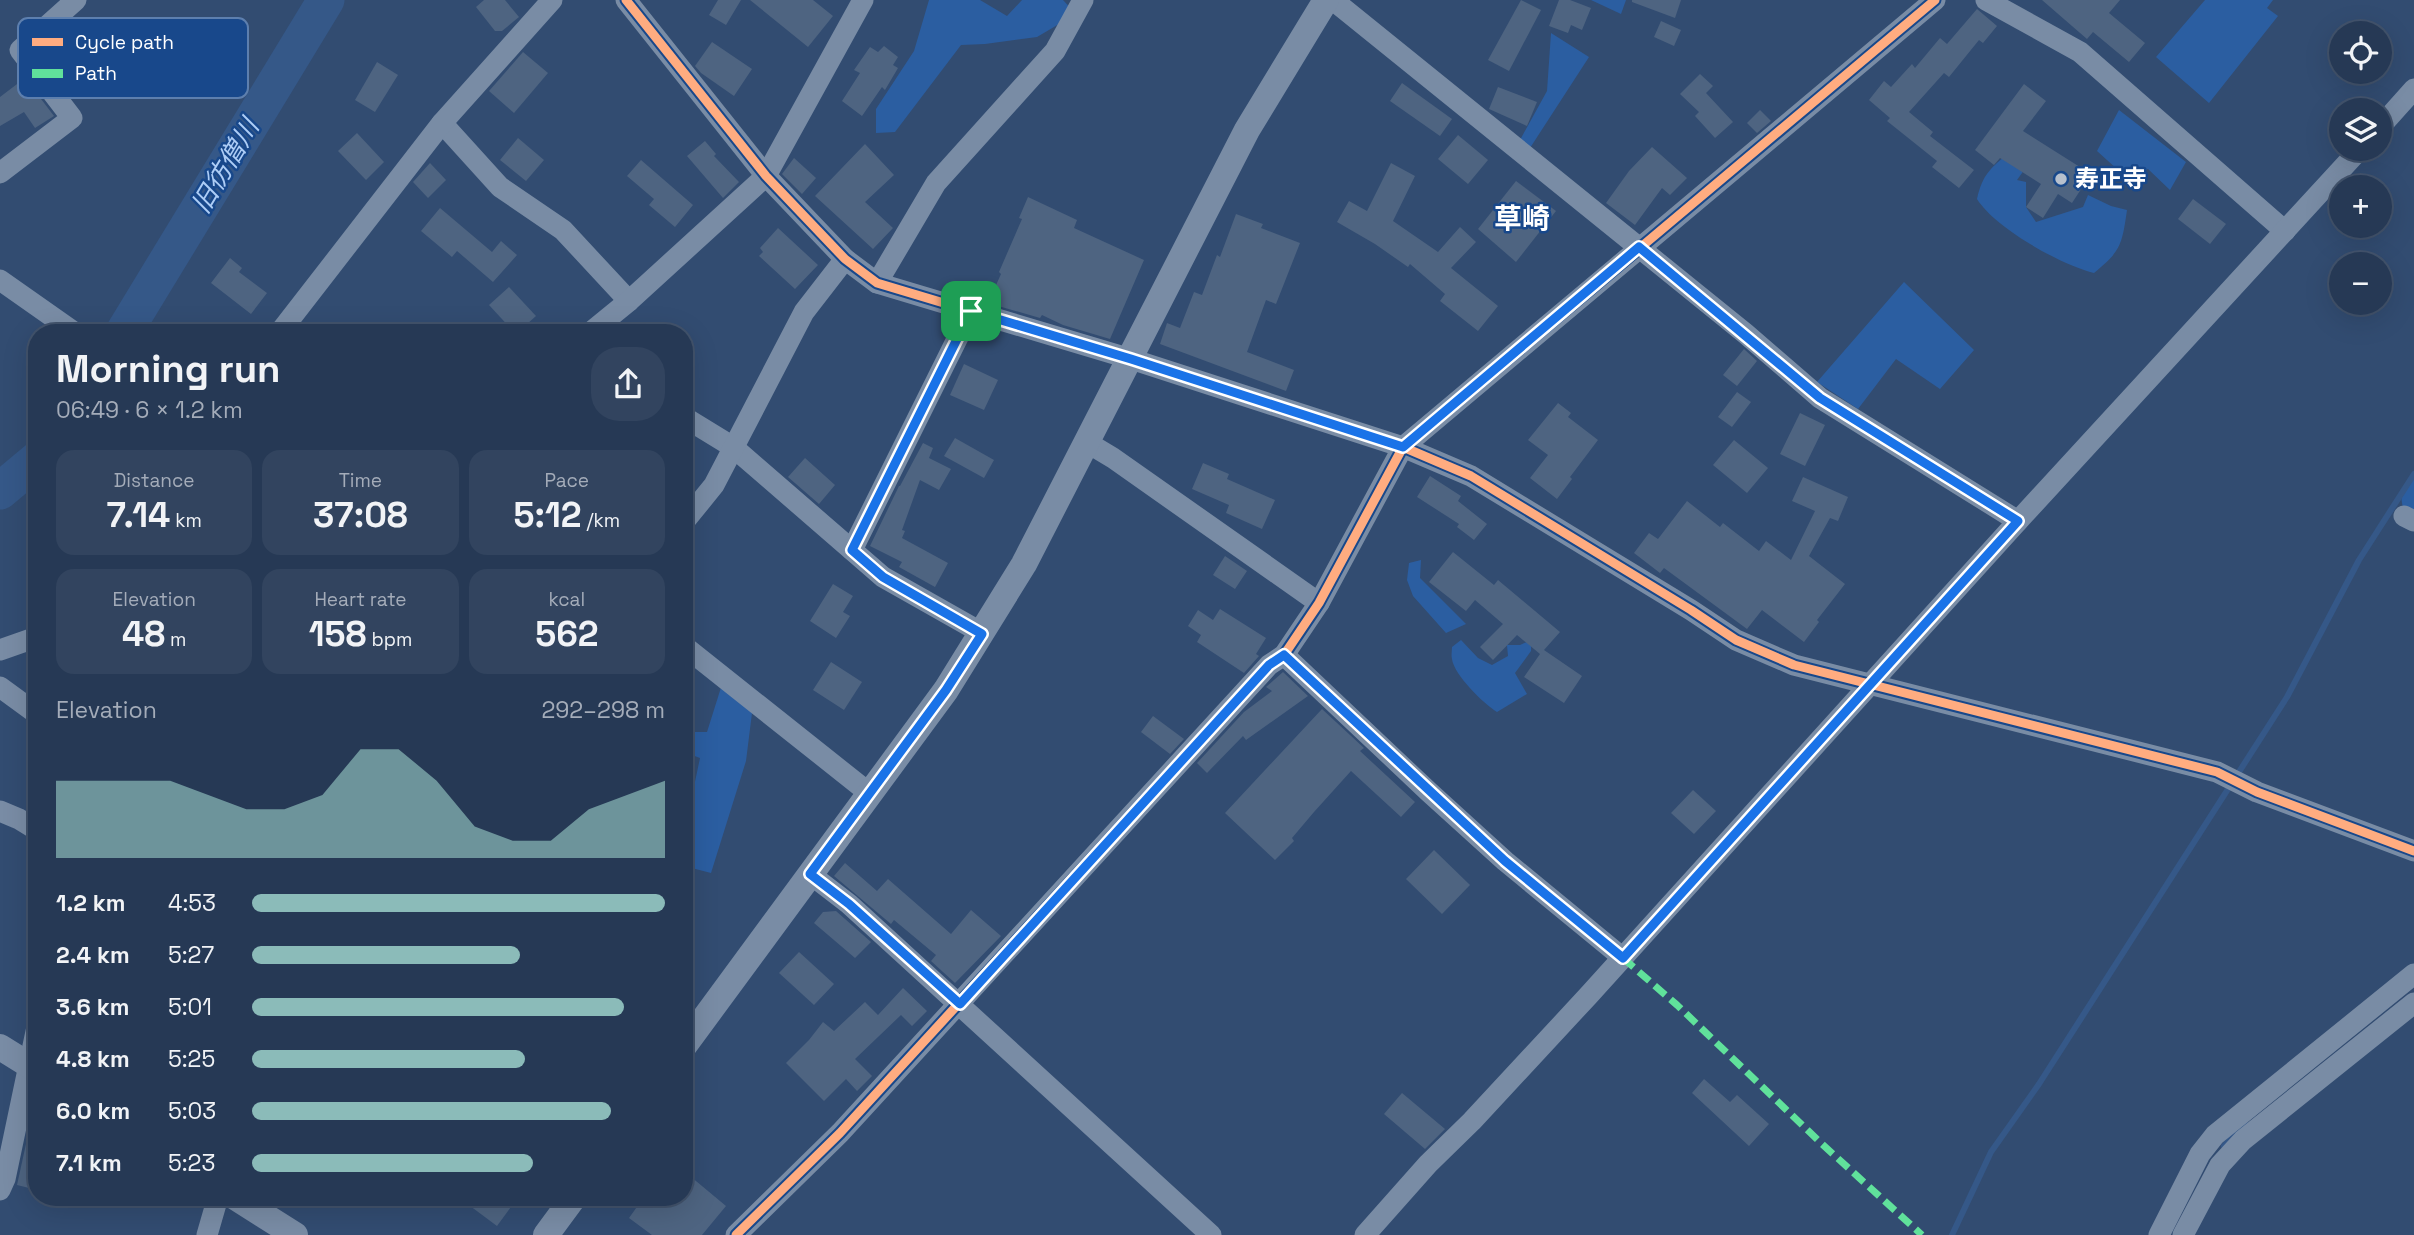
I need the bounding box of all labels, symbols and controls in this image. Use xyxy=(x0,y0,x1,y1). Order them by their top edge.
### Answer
legend xyxy=(18,18,248,98)
map controls xyxy=(2329,21,2392,315)
button: locate xyxy=(2329,21,2392,84)
text: Cycle path xyxy=(75,30,174,55)
text: Path xyxy=(75,61,117,86)
button: layers xyxy=(2329,98,2392,161)
water label: 旧彷僧川 xyxy=(184,110,268,219)
place label: 寿正寺 xyxy=(2075,163,2147,194)
marker: 寿正寺 xyxy=(2053,171,2069,187)
button: + xyxy=(2329,175,2392,238)
district label: 草崎 xyxy=(1494,200,1550,236)
button: − xyxy=(2329,252,2392,315)
pin xyxy=(941,281,1001,341)
icon: arrive xyxy=(952,292,990,330)
text: Morning run xyxy=(56,345,281,393)
button: share xyxy=(591,347,665,421)
text: 06:49 · 6 × 1.2 km xyxy=(56,395,243,425)
text: Distance xyxy=(114,468,195,493)
text: Time xyxy=(339,468,382,493)
text: Pace xyxy=(545,468,589,493)
text: 7.14 xyxy=(107,493,170,537)
text: 37:08 xyxy=(313,493,408,537)
text: 5:12 xyxy=(514,493,582,537)
text: km xyxy=(170,508,202,533)
text: /km xyxy=(582,508,620,533)
text: Elevation xyxy=(113,587,196,612)
text: Heart rate xyxy=(314,587,407,612)
text: kcal xyxy=(548,587,585,612)
text: 48 xyxy=(122,612,165,656)
text: 158 xyxy=(309,612,367,656)
text: 562 xyxy=(535,612,598,656)
text: m xyxy=(165,627,186,652)
text: bpm xyxy=(367,627,412,652)
text: Elevation xyxy=(56,695,157,725)
text: 292–298 m xyxy=(541,695,665,725)
text: 1.2 km xyxy=(56,888,125,918)
text: 4:53 xyxy=(168,888,216,918)
text: 2.4 km xyxy=(56,940,130,970)
text: 5:27 xyxy=(168,940,214,970)
text: 3.6 km xyxy=(56,992,129,1022)
text: 5:01 xyxy=(168,992,212,1022)
text: 4.8 km xyxy=(56,1044,130,1074)
text: 5:25 xyxy=(168,1044,215,1074)
text: 6.0 km xyxy=(56,1096,130,1126)
text: 5:03 xyxy=(168,1096,216,1126)
text: 7.1 km xyxy=(56,1148,122,1178)
text: 5:23 xyxy=(168,1148,215,1178)

